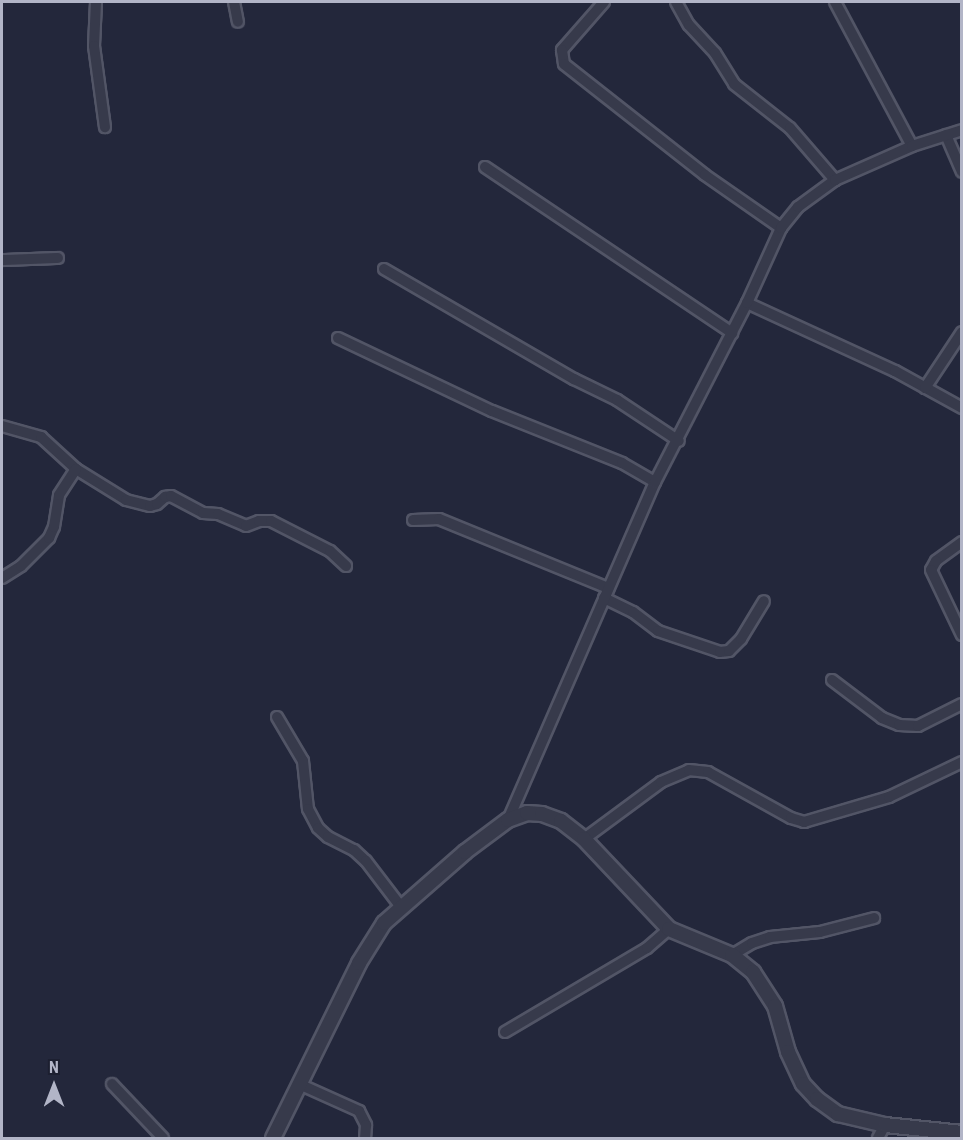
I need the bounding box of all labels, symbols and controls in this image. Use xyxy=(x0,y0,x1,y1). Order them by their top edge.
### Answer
north arrow xyxy=(24,1056,84,1116)
text: N xyxy=(49,1058,59,1077)

